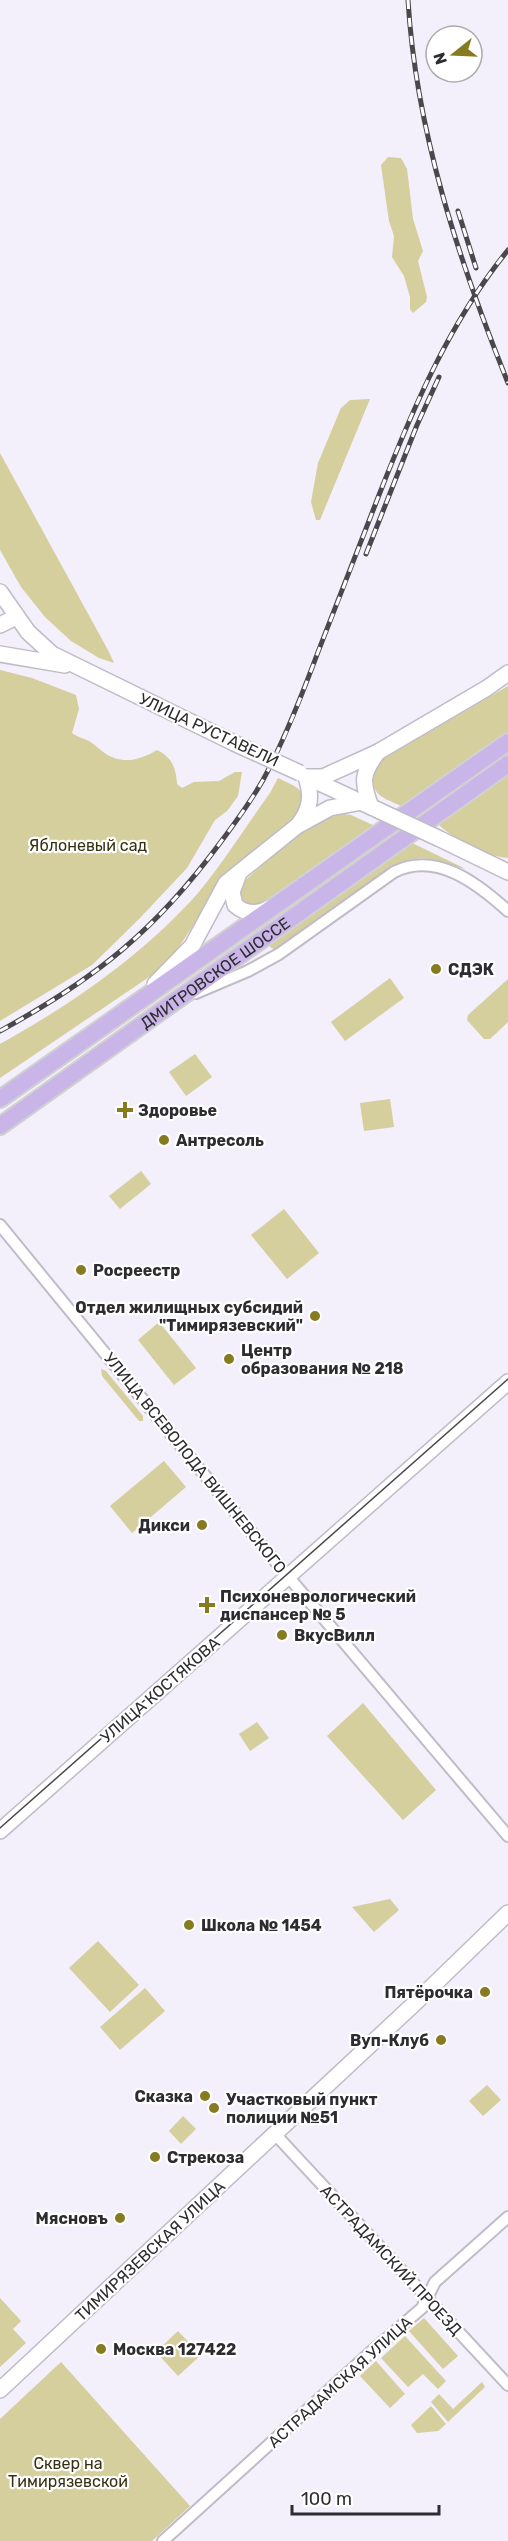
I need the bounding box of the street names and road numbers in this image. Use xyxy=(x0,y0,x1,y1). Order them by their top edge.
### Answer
street label: УЛИЦА РУСТАВЕЛИ xyxy=(136,689,282,771)
street label: ДМИТРОВСКОЕ ШОССЕ xyxy=(137,913,293,1032)
street label: УЛИЦА ВСЕВОЛОДА ВИШНЕВСКОГО xyxy=(100,1349,290,1577)
street label: УЛИЦА КОСТЯКОВА xyxy=(97,1633,224,1747)
street label: ТИМИРЯЗЕВСКАЯ УЛИЦА xyxy=(71,2177,229,2325)
street label: АСТРАДАМСКИЙ ПРОЕЗД xyxy=(316,2181,466,2339)
street label: АСТРАДАМСКАЯ УЛИЦА xyxy=(264,2312,416,2452)

